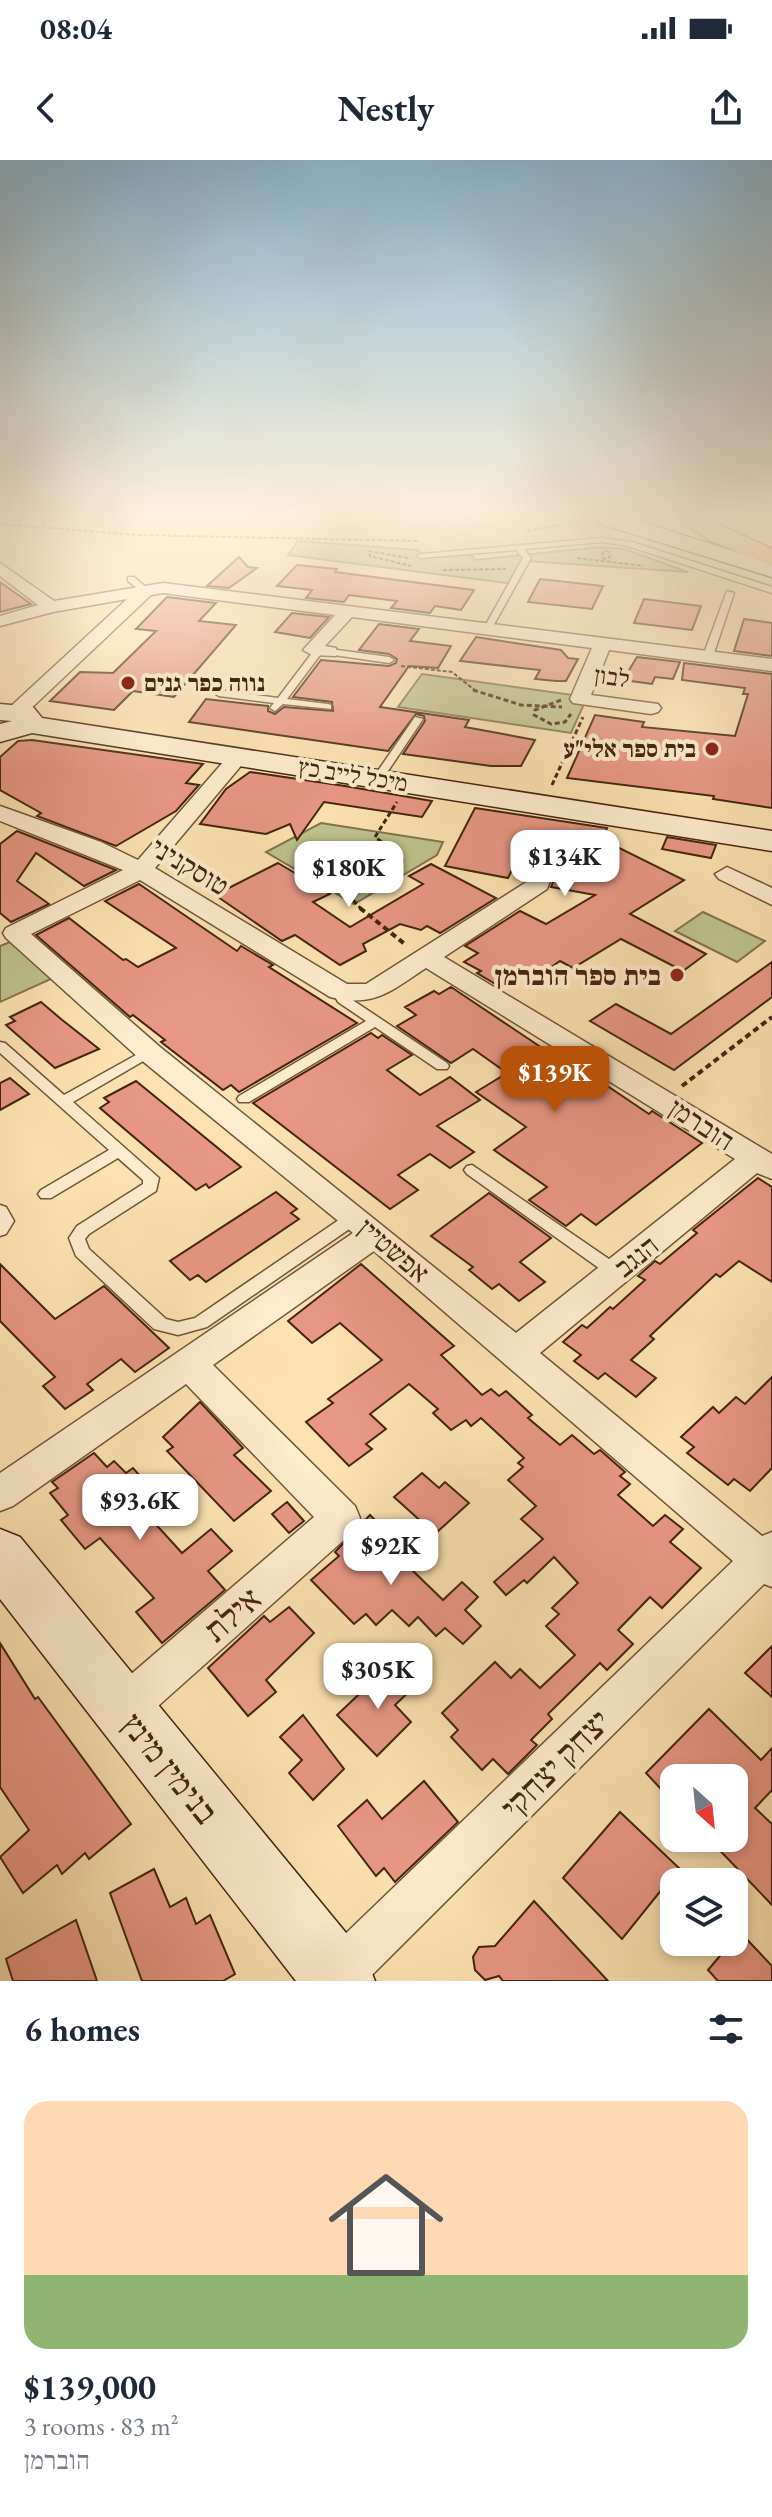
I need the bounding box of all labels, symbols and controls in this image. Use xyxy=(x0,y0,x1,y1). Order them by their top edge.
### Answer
text: 08:04 xyxy=(40,9,112,48)
text: Nestly xyxy=(338,85,434,132)
icon: back xyxy=(24,86,68,130)
icon: share xyxy=(704,86,748,130)
street label: לבון xyxy=(592,659,632,694)
place label: נווה כפר גנים xyxy=(144,667,265,698)
marker: נווה כפר גנים xyxy=(119,674,137,692)
place label: בית ספר אלי"ע xyxy=(563,733,696,764)
marker: בית ספר אלי"ע xyxy=(703,740,721,758)
street label: מיכל לייב כץ xyxy=(296,751,410,798)
street label: טוסקניני xyxy=(144,829,236,903)
pin: $134K xyxy=(509,830,621,898)
text: $134K xyxy=(528,839,602,873)
pin: $180K xyxy=(293,841,405,909)
text: $180K xyxy=(312,850,386,884)
place label: בית ספר הוברמן xyxy=(495,957,661,993)
marker: בית ספר הוברמן xyxy=(668,966,686,984)
pin: $139K xyxy=(499,1046,611,1114)
text: $139K xyxy=(518,1055,592,1089)
street label: הוברמן xyxy=(662,1090,742,1158)
street label: אפשטיין xyxy=(351,1210,437,1290)
street label: הנגב xyxy=(606,1227,666,1285)
pin: $93.6K xyxy=(75,1474,205,1542)
text: $93.6K xyxy=(100,1483,180,1517)
pin: $92K xyxy=(344,1519,438,1587)
text: $92K xyxy=(361,1528,421,1562)
street label: אילת xyxy=(194,1577,270,1651)
pin: $305K xyxy=(322,1643,434,1711)
text: $305K xyxy=(341,1652,415,1686)
street label: יצחק יצחקי xyxy=(491,1700,619,1828)
street label: בנימין מינץ xyxy=(112,1703,228,1833)
north arrow xyxy=(660,1764,748,1852)
map controls xyxy=(660,1764,748,1956)
button: layers xyxy=(660,1868,748,1956)
text: 6 homes xyxy=(24,2007,140,2051)
icon: filters xyxy=(704,2007,748,2051)
icon: home xyxy=(314,2153,458,2297)
text: $139,000 xyxy=(24,2365,156,2409)
text: 3 rooms · 83 m² xyxy=(24,2409,179,2443)
text: הוברמן xyxy=(24,2443,90,2477)

